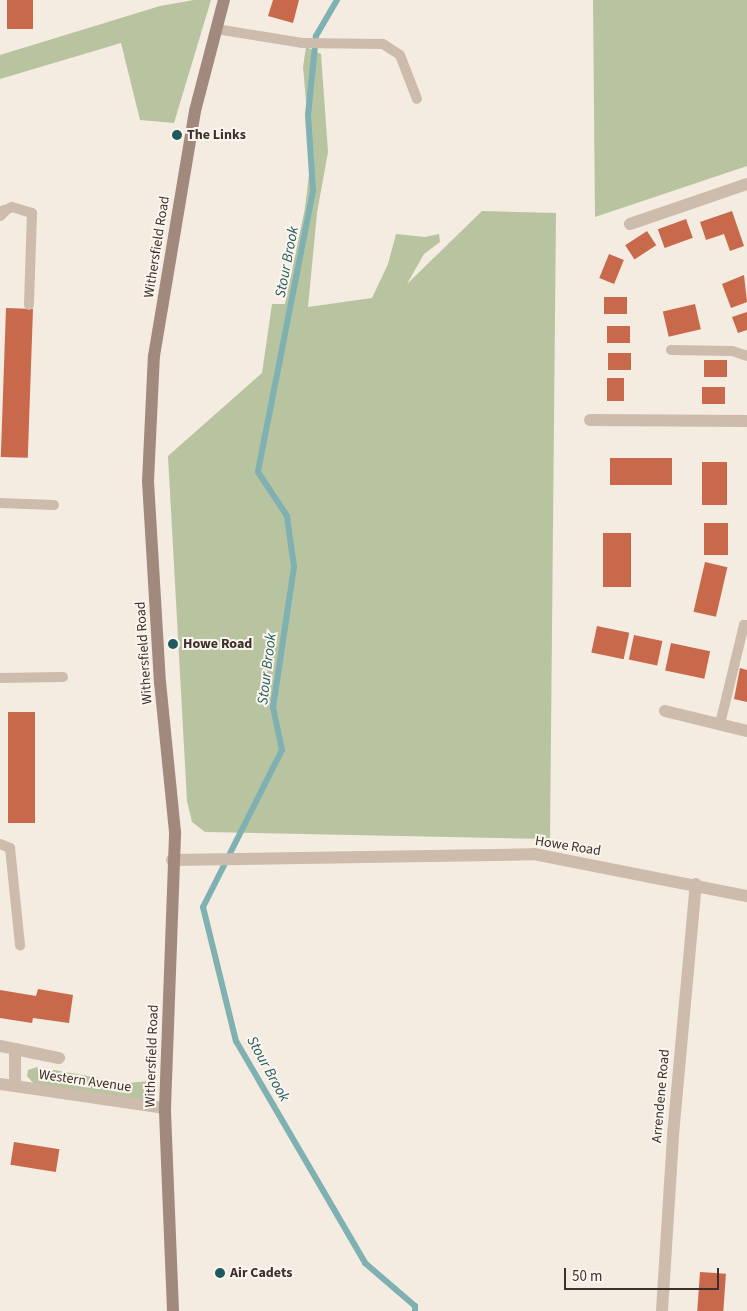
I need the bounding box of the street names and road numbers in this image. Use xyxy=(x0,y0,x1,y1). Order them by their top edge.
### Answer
street label: Withersfield Road xyxy=(141,195,173,299)
street label: Withersfield Road xyxy=(132,601,156,705)
street label: Howe Road xyxy=(534,833,602,859)
street label: Withersfield Road xyxy=(142,1004,162,1108)
street label: Arrendene Road xyxy=(649,1048,673,1144)
street label: Western Avenue xyxy=(38,1066,132,1096)

